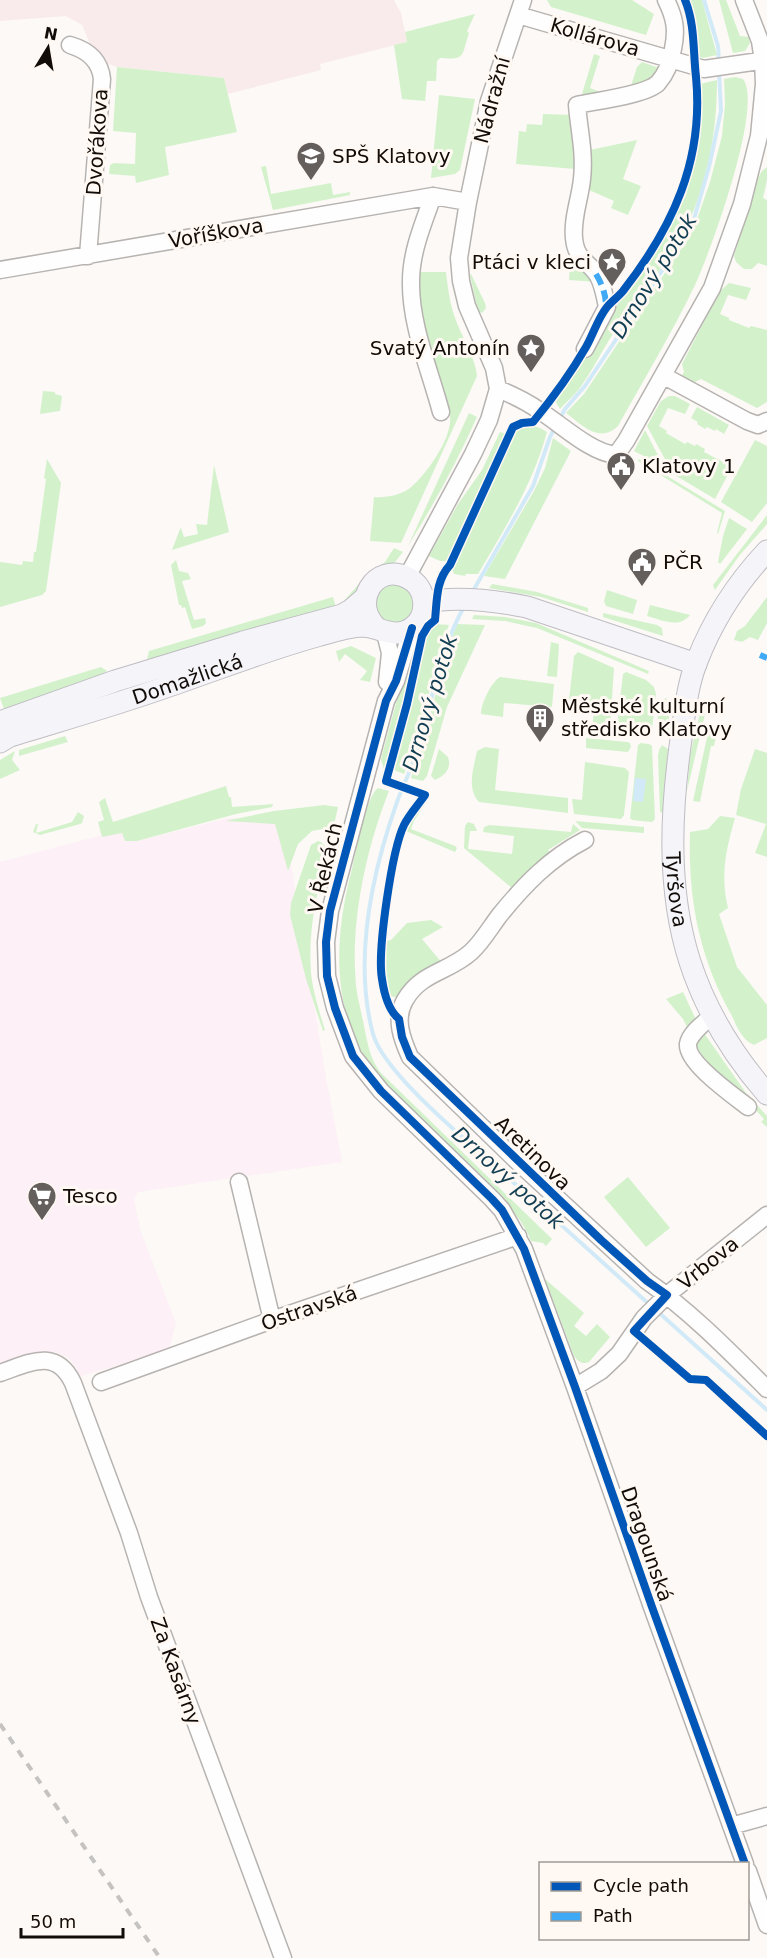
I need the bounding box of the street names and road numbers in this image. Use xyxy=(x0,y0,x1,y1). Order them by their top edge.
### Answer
street label: Kollárova xyxy=(548,13,642,61)
street label: Nádražní xyxy=(469,52,515,146)
street label: Dvořákova xyxy=(81,88,113,196)
street label: Voříškova xyxy=(167,213,265,253)
street label: Domažlická xyxy=(129,649,246,710)
street label: V Řekách xyxy=(303,820,347,916)
street label: Tyršova xyxy=(661,850,693,929)
street label: Aretinova xyxy=(490,1111,576,1195)
street label: Vrbova xyxy=(673,1231,743,1295)
street label: Ostravská xyxy=(258,1280,360,1336)
street label: Dragounská xyxy=(616,1483,678,1605)
street label: Za Kasárny xyxy=(146,1614,207,1728)

